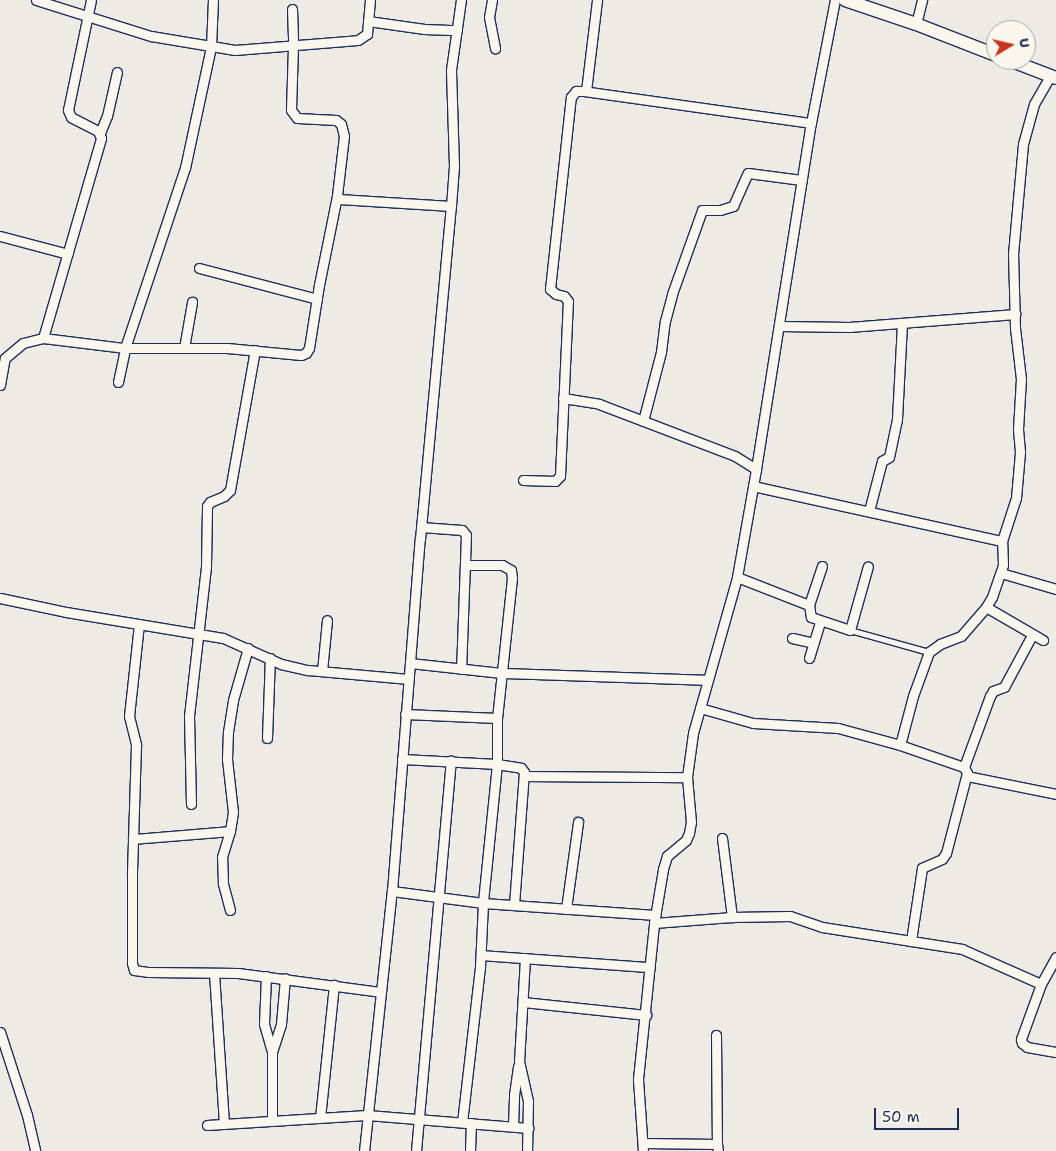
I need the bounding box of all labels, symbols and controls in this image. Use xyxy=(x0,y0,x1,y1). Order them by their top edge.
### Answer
north arrow xyxy=(986,20,1036,70)
text: U xyxy=(1015,37,1034,49)
scale bar xyxy=(876,1098,961,1130)
text: 50 m xyxy=(882,1107,920,1127)

